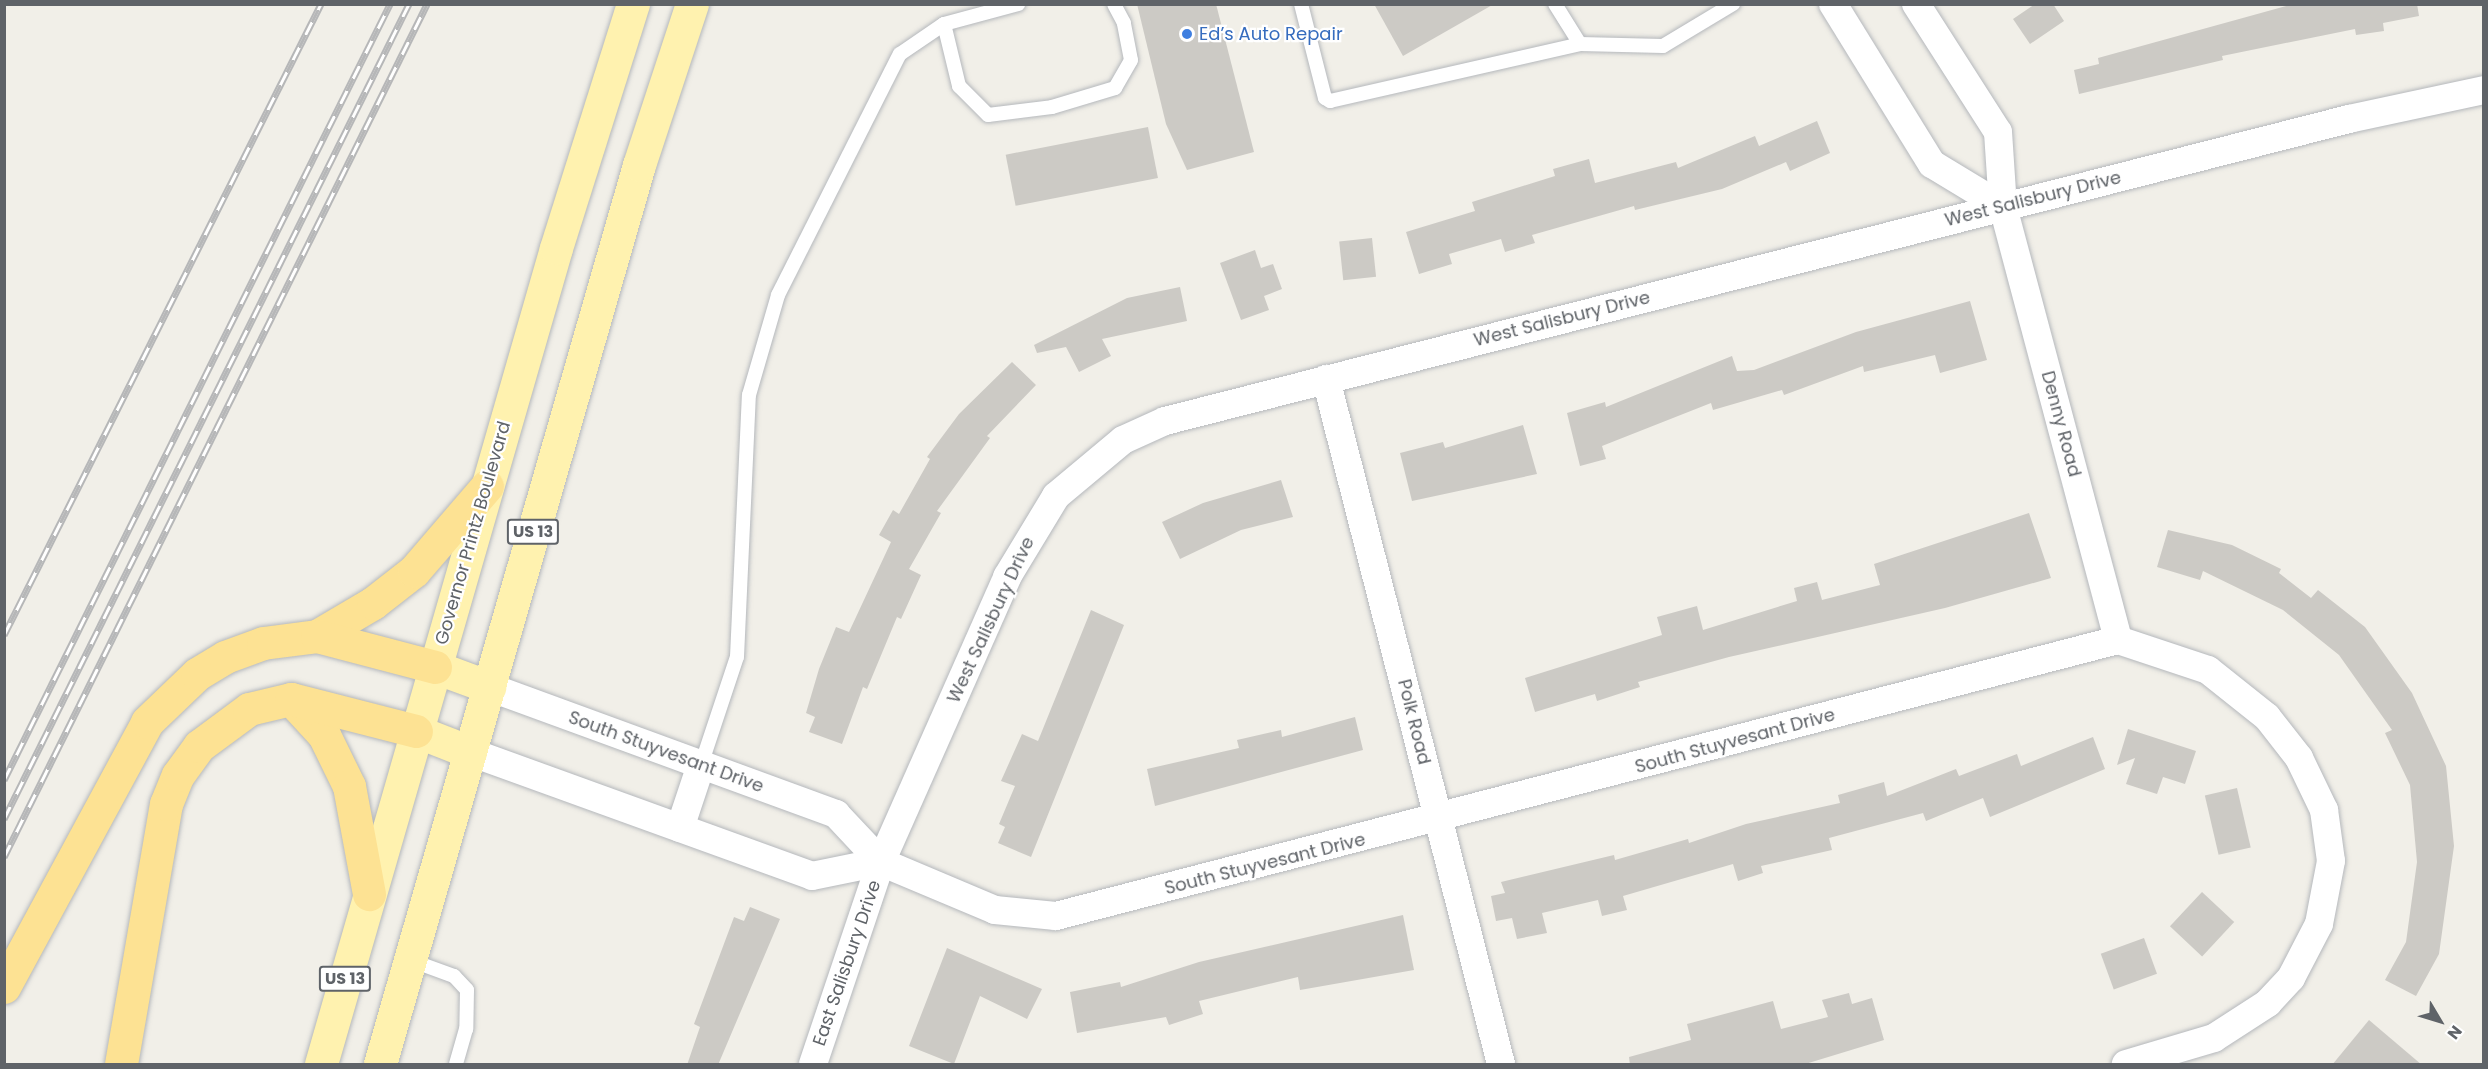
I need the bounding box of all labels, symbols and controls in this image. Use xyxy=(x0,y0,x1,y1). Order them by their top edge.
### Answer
place label: Ed’s Auto Repair xyxy=(1199,23,1343,45)
marker: Ed’s Auto Repair xyxy=(1180,27,1194,41)
street label: West Salisbury Drive xyxy=(1943,167,2123,231)
street label: West Salisbury Drive xyxy=(1472,287,1652,351)
street label: Denny Road xyxy=(2037,369,2085,479)
street label: Governor Printz Boulevard xyxy=(431,419,515,647)
road number: US 13 xyxy=(506,519,560,545)
street label: West Salisbury Drive xyxy=(943,533,1039,707)
street label: Polk Road xyxy=(1393,677,1435,767)
street label: South Stuyvesant Drive xyxy=(1633,704,1837,778)
street label: South Stuyvesant Drive xyxy=(565,707,767,797)
street label: South Stuyvesant Drive xyxy=(1162,829,1368,899)
street label: East Salisbury Drive xyxy=(809,877,885,1049)
road number: US 13 xyxy=(318,966,372,992)
north arrow xyxy=(2410,991,2470,1051)
text: N xyxy=(2442,1021,2467,1044)

